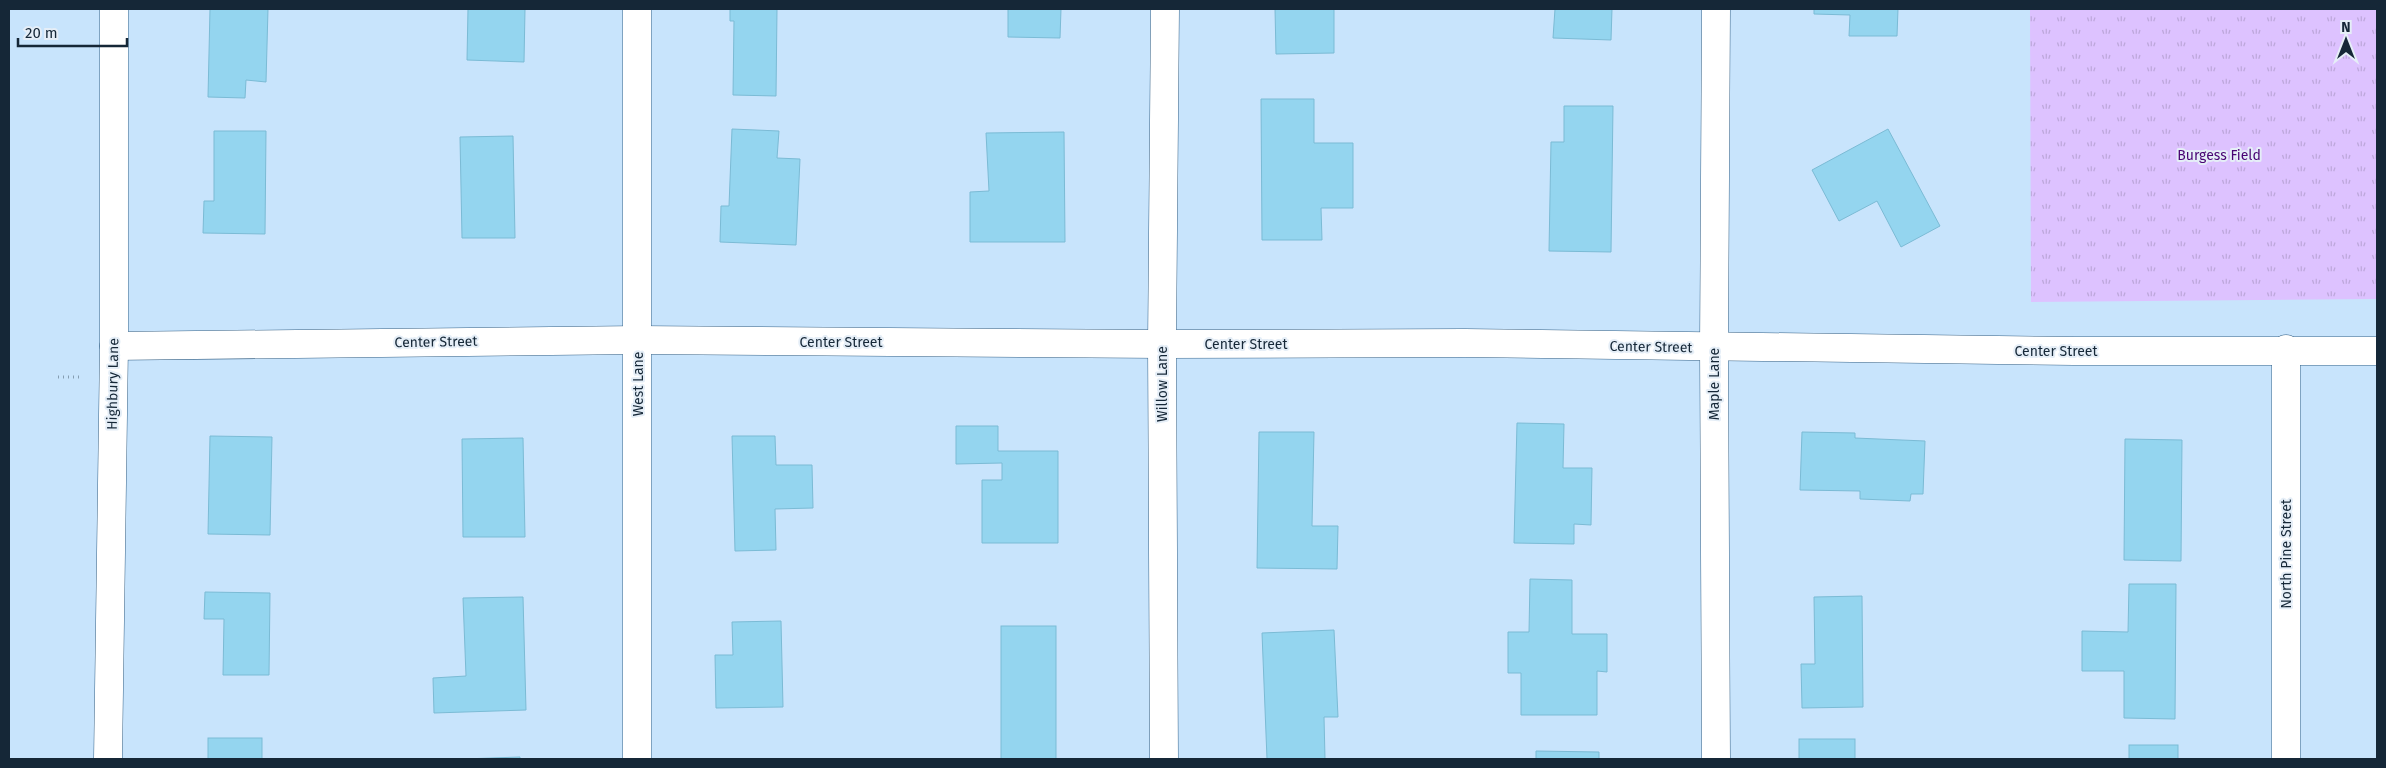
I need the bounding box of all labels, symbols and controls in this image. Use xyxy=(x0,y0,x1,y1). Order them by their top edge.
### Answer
scale bar xyxy=(18,15,126,47)
north arrow xyxy=(2321,15,2371,65)
text: N xyxy=(2341,19,2351,36)
text: 20 m xyxy=(25,24,58,42)
park label: Burgess Field xyxy=(2177,147,2261,164)
street label: Center Street xyxy=(394,333,479,351)
street label: Center Street xyxy=(800,334,883,351)
street label: Center Street xyxy=(1205,336,1288,353)
street label: Highbury Lane xyxy=(104,338,122,430)
street label: Center Street xyxy=(1609,338,1694,356)
street label: Center Street xyxy=(2015,343,2098,360)
street label: Willow Lane xyxy=(1154,346,1171,422)
street label: Maple Lane xyxy=(1706,348,1723,420)
street label: West Lane xyxy=(630,352,647,416)
street label: North Pine Street xyxy=(2278,498,2295,609)

